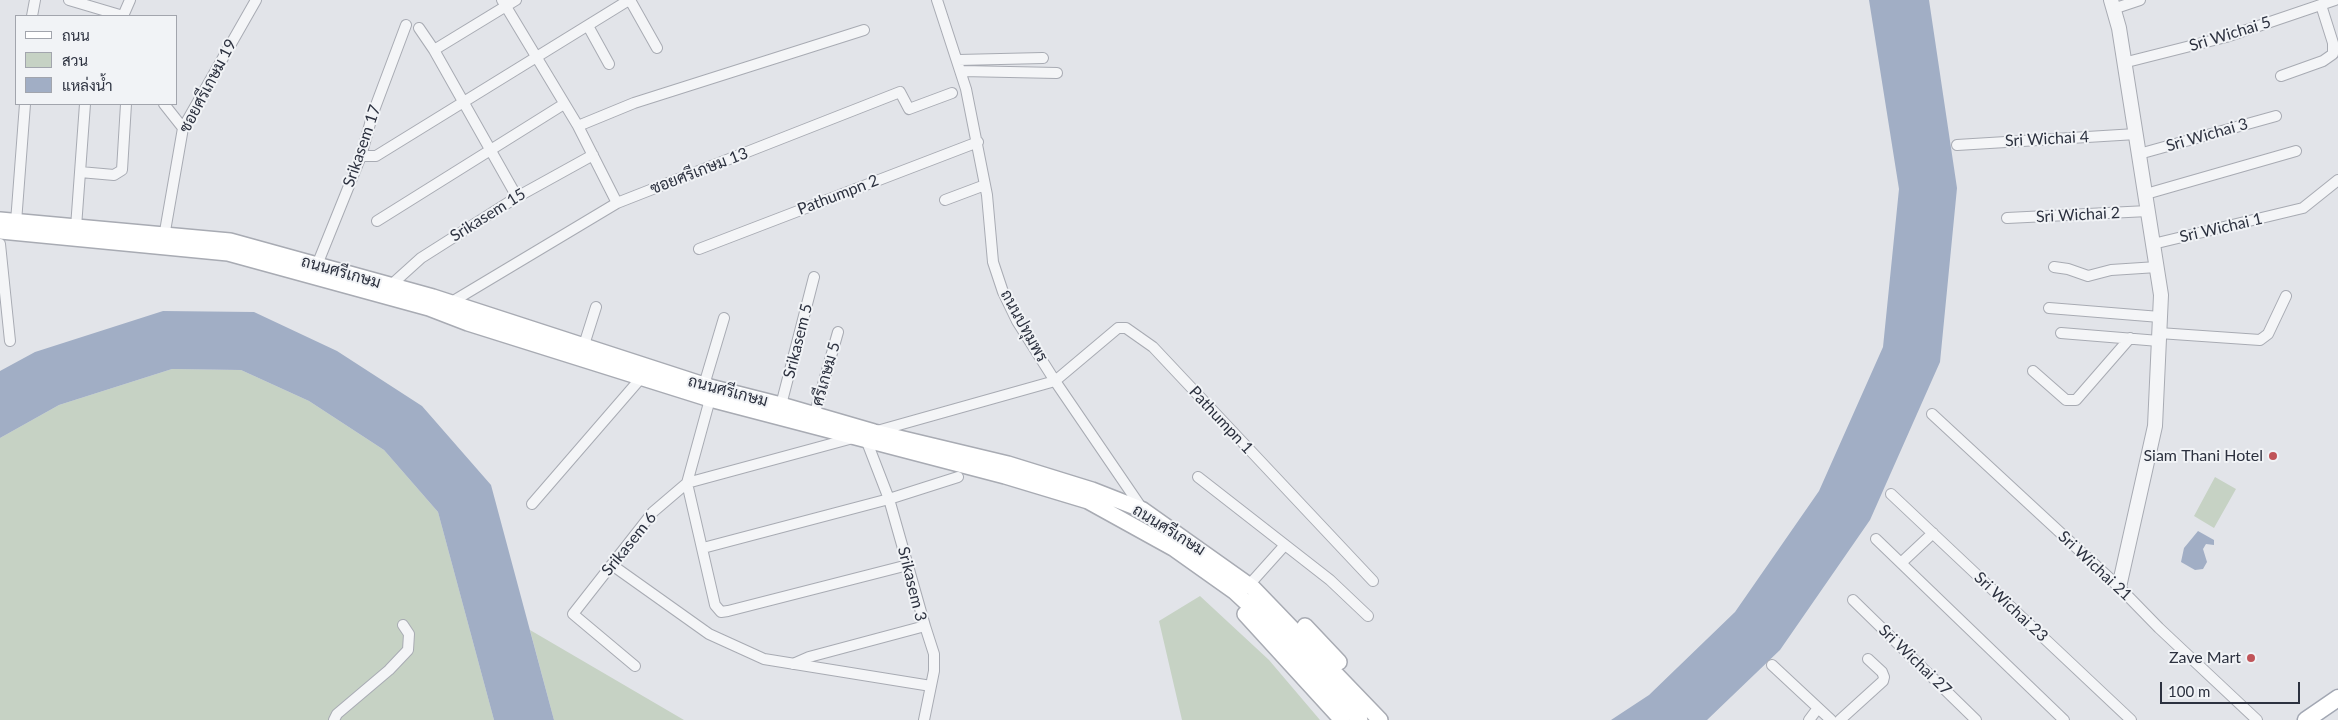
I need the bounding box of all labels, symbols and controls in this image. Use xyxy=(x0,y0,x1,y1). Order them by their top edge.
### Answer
street label: Sri Wichai 5 xyxy=(2187,12,2273,56)
legend xyxy=(15,15,178,105)
text: ถนน xyxy=(62,26,90,44)
street label: ซอยศรีเกษม 19 xyxy=(175,36,241,136)
text: สวน xyxy=(62,51,88,69)
text: แหล่งน้ำ xyxy=(62,76,113,94)
street label: Srikasem 17 xyxy=(339,102,385,190)
street label: Sri Wichai 3 xyxy=(2164,114,2250,156)
street label: Sri Wichai 4 xyxy=(2004,127,2090,151)
street label: ซอยศรีเกษม 13 xyxy=(647,144,751,198)
street label: Pathumpn 2 xyxy=(795,171,881,219)
street label: Srikasem 15 xyxy=(447,184,529,246)
street label: Sri Wichai 2 xyxy=(2035,203,2121,227)
street label: Sri Wichai 1 xyxy=(2178,209,2264,247)
street label: ถนนศรีเกษม xyxy=(299,251,383,293)
street label: ถนนปทุมพร xyxy=(996,286,1052,366)
street label: Srikasem 5 xyxy=(779,302,817,380)
street label: ศรีเกษม 5 xyxy=(808,340,844,408)
street label: ถนนศรีเกษม xyxy=(686,371,770,411)
street label: Pathumpn 1 xyxy=(1185,382,1257,458)
place label: Siam Thani Hotel xyxy=(2143,446,2263,466)
marker: Siam Thani Hotel xyxy=(2267,450,2279,462)
street label: ถนนศรีเกษม xyxy=(1129,500,1209,560)
street label: Srikasem 6 xyxy=(598,508,660,580)
street label: Sri Wichai 21 xyxy=(2054,527,2136,605)
street label: Srikasem 3 xyxy=(893,545,931,623)
street label: Sri Wichai 23 xyxy=(1970,568,2052,646)
street label: Sri Wichai 27 xyxy=(1875,621,1955,699)
place label: Zave Mart xyxy=(2169,648,2241,668)
marker: Zave Mart xyxy=(2245,652,2257,664)
scale bar xyxy=(2163,672,2303,704)
text: 100 m xyxy=(2168,682,2210,700)

